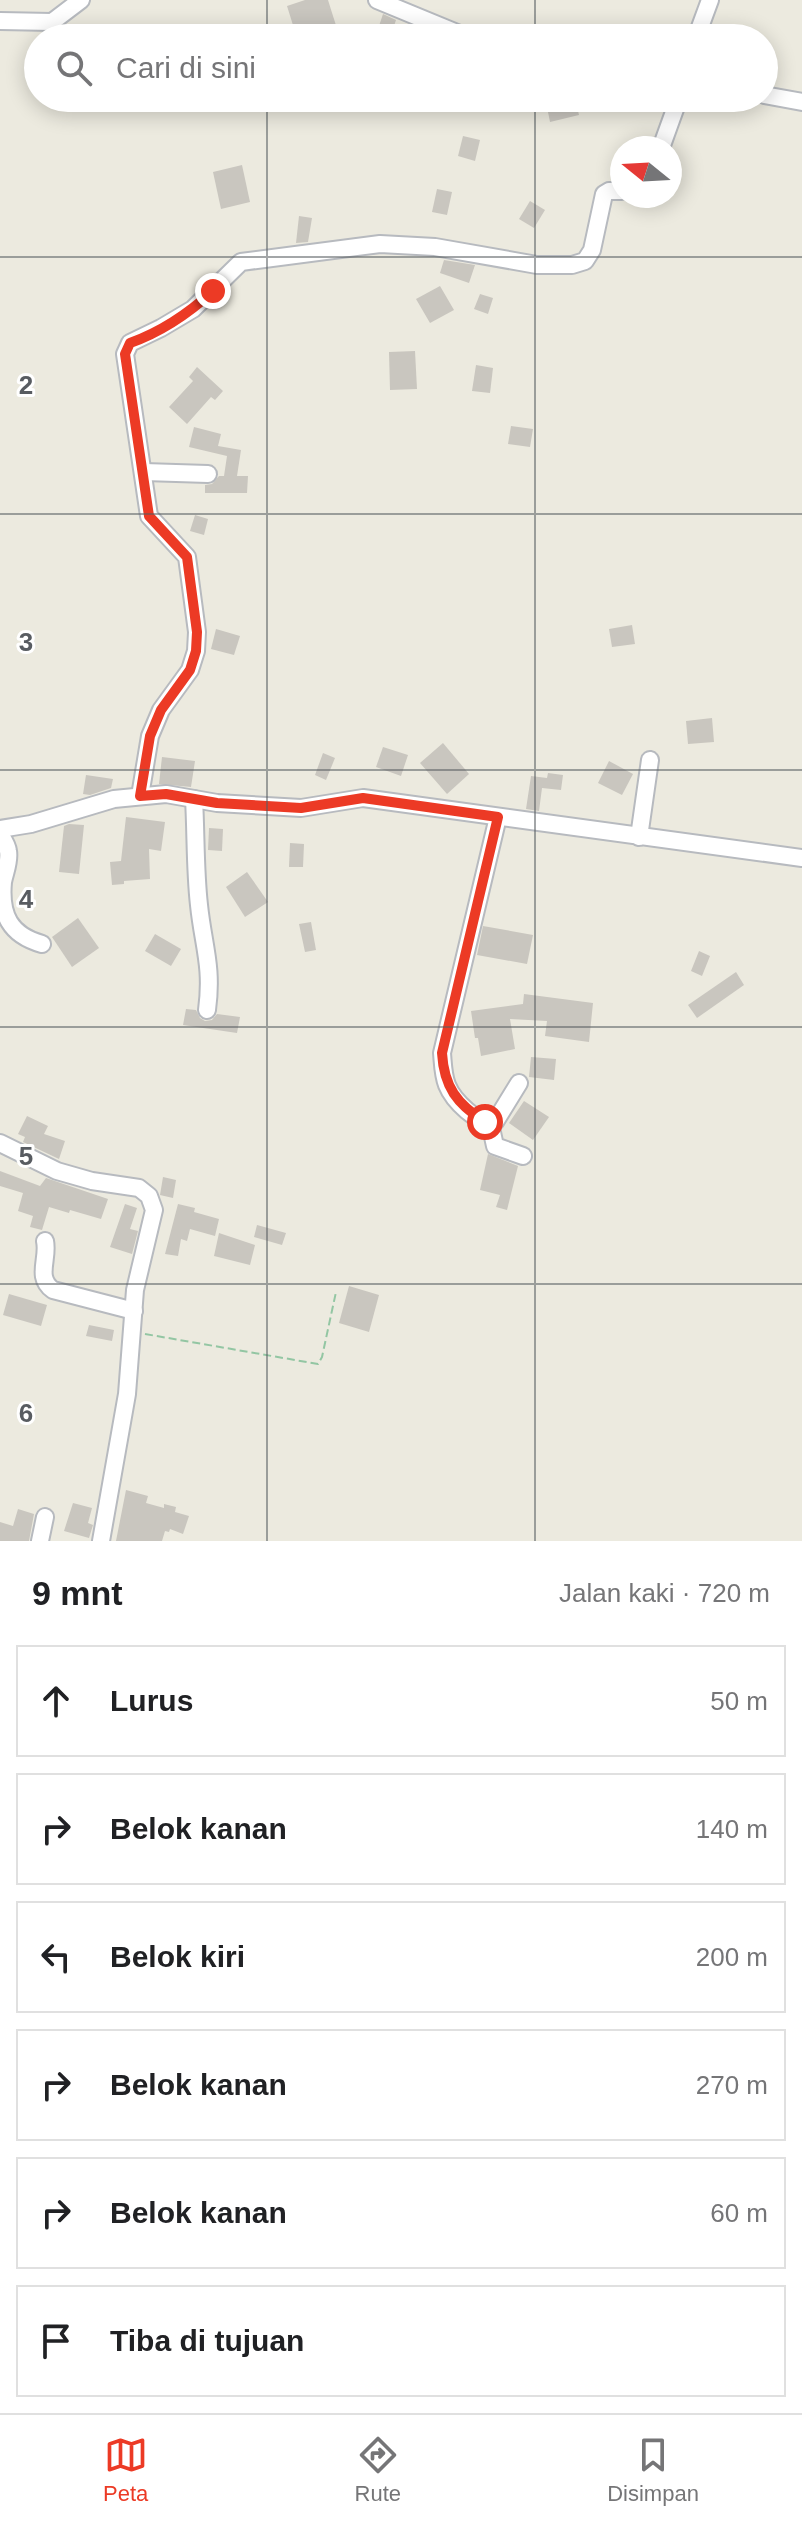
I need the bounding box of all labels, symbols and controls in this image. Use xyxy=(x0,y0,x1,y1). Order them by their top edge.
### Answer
search box xyxy=(24,24,778,112)
icon: search xyxy=(52,46,96,90)
text: Cari di sini xyxy=(116,51,256,84)
north arrow xyxy=(610,136,682,208)
route end xyxy=(195,273,231,309)
text: 2 xyxy=(19,370,33,400)
text: 3 xyxy=(19,627,33,657)
text: 4 xyxy=(19,884,34,914)
route start xyxy=(467,1104,503,1140)
text: 5 xyxy=(19,1141,33,1171)
text: 6 xyxy=(19,1398,33,1428)
text: 9 mnt xyxy=(32,1574,123,1612)
text: Jalan kaki · 720 m xyxy=(559,1578,770,1608)
icon: ahead xyxy=(34,1679,78,1723)
text: Lurus xyxy=(110,1684,193,1717)
text: 50 m xyxy=(710,1686,768,1716)
icon: right xyxy=(34,1807,78,1851)
text: Belok kanan xyxy=(110,1812,287,1845)
text: 140 m xyxy=(696,1814,768,1844)
icon: left xyxy=(34,1935,78,1979)
text: Belok kiri xyxy=(110,1940,245,1973)
text: 200 m xyxy=(696,1942,768,1972)
icon: right xyxy=(34,2063,78,2107)
text: Belok kanan xyxy=(110,2068,287,2101)
text: 270 m xyxy=(696,2070,768,2100)
icon: right xyxy=(34,2191,78,2235)
text: Belok kanan xyxy=(110,2196,287,2229)
text: 60 m xyxy=(710,2198,768,2228)
icon: arrive xyxy=(34,2319,78,2363)
text: Tiba di tujuan xyxy=(110,2324,304,2357)
tab: Peta xyxy=(103,2433,148,2507)
tab: Rute xyxy=(355,2433,401,2507)
tab: Disimpan xyxy=(607,2433,699,2507)

